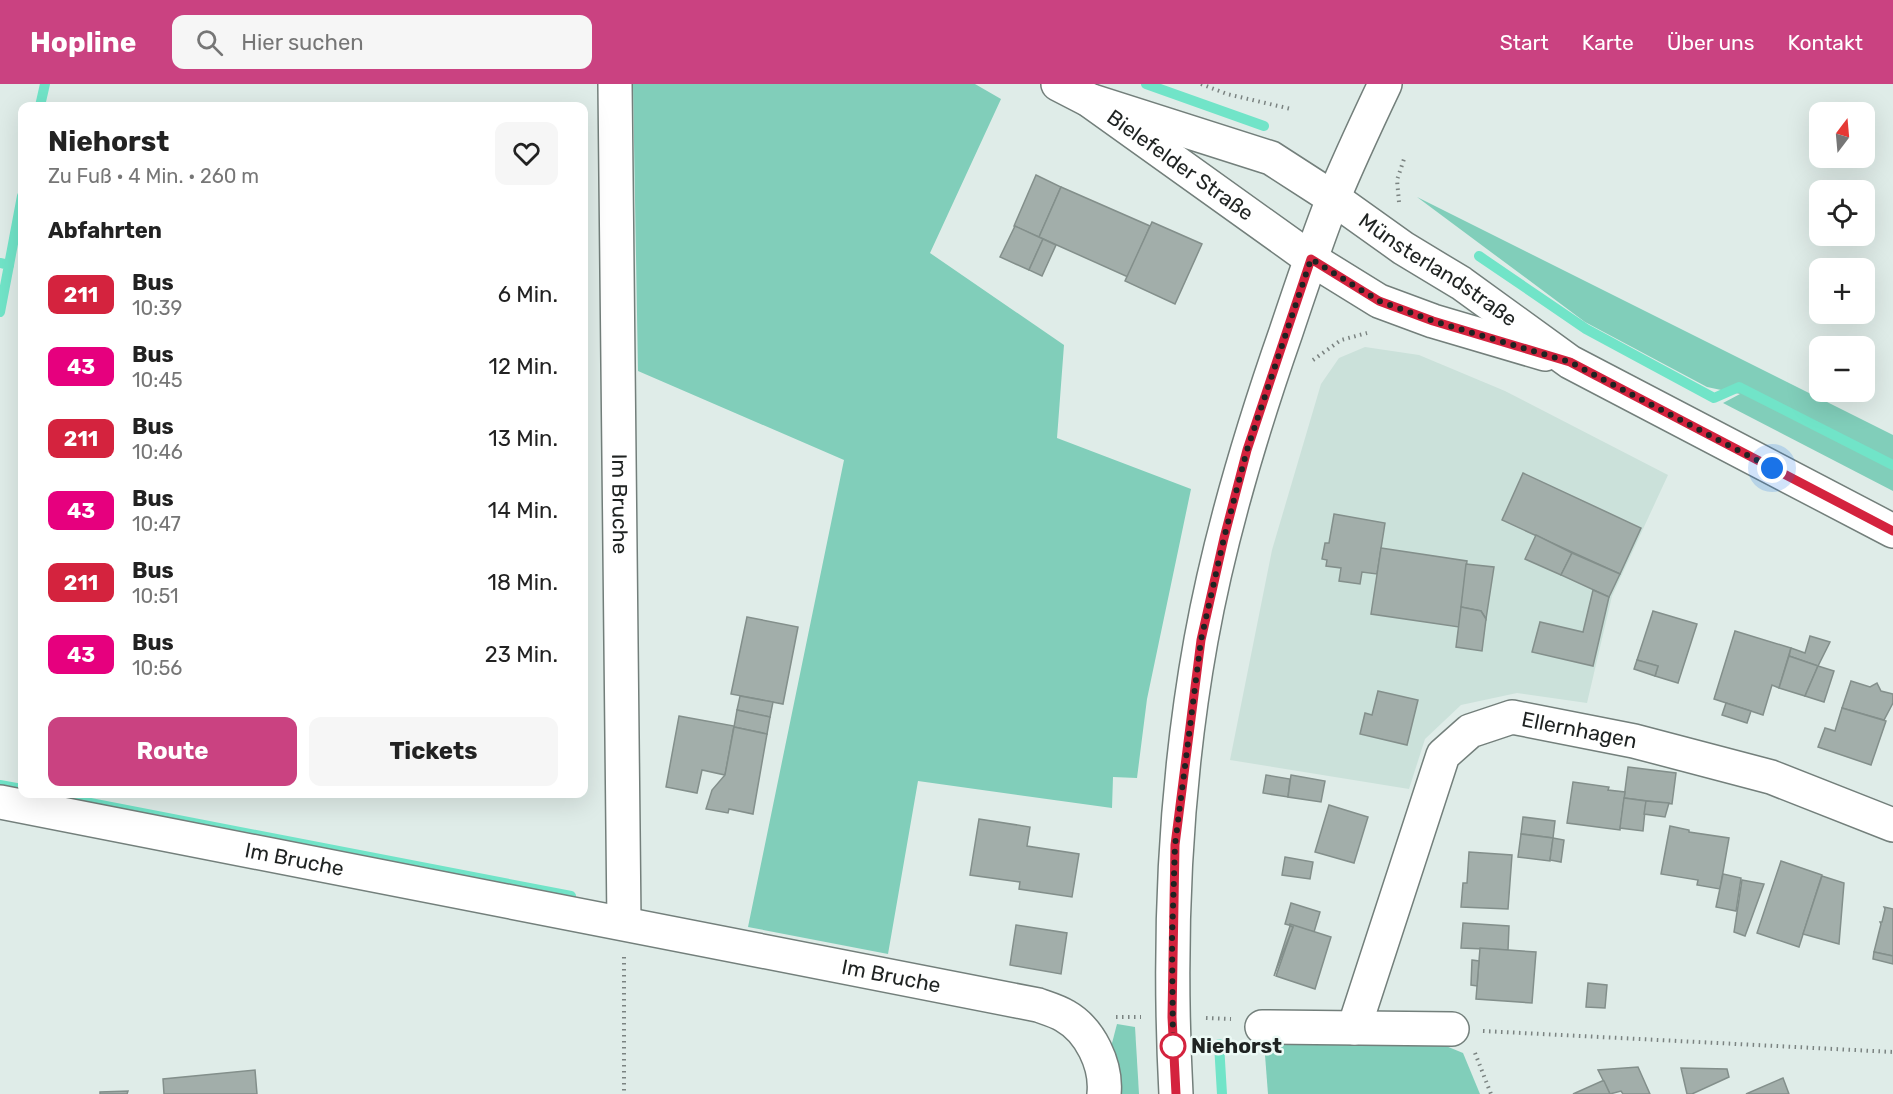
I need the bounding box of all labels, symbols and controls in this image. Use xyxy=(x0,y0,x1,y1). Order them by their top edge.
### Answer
search box xyxy=(172,15,592,69)
text: Hopline xyxy=(30,26,136,59)
icon: search xyxy=(193,26,226,59)
text: Hier suchen xyxy=(241,29,364,56)
text: Start xyxy=(1500,30,1549,55)
text: Karte xyxy=(1582,30,1634,55)
text: Über uns xyxy=(1667,30,1755,55)
text: Kontakt xyxy=(1788,30,1863,55)
north arrow xyxy=(1809,102,1875,168)
map controls xyxy=(1809,102,1875,402)
street label: Bielefelder Straße xyxy=(1102,104,1259,226)
button: heart xyxy=(495,122,558,185)
text: Niehorst xyxy=(48,125,169,158)
text: Zu Fuß · 4 Min. · 260 m xyxy=(48,164,259,188)
button: locate xyxy=(1809,180,1875,246)
street label: Münsterlandstraße xyxy=(1354,208,1522,331)
text: Abfahrten xyxy=(48,217,162,244)
button: + xyxy=(1809,258,1875,324)
text: Bus xyxy=(132,269,174,296)
text: 6 Min. xyxy=(498,281,558,308)
text: 211 xyxy=(64,282,98,307)
text: 10:39 xyxy=(132,296,182,320)
button: − xyxy=(1809,336,1875,402)
text: Bus xyxy=(132,341,174,368)
text: 12 Min. xyxy=(489,353,558,380)
text: 43 xyxy=(67,354,95,379)
text: 10:45 xyxy=(132,368,183,392)
text: Bus xyxy=(132,413,174,440)
text: 13 Min. xyxy=(488,425,558,452)
text: 211 xyxy=(64,426,98,451)
text: 10:46 xyxy=(132,440,183,464)
your location xyxy=(1757,453,1787,483)
street label: Im Bruche xyxy=(607,454,633,554)
text: Bus xyxy=(132,485,174,512)
text: 14 Min. xyxy=(488,497,558,524)
text: 43 xyxy=(67,498,95,523)
text: 10:47 xyxy=(132,512,181,536)
text: Bus xyxy=(132,557,174,584)
text: 18 Min. xyxy=(488,569,558,596)
text: 211 xyxy=(64,570,98,595)
text: 10:51 xyxy=(132,584,179,608)
text: Bus xyxy=(132,629,174,656)
text: 23 Min. xyxy=(485,641,558,668)
text: 43 xyxy=(67,642,95,667)
text: 10:56 xyxy=(132,656,182,680)
street label: Ellernhagen xyxy=(1520,706,1639,753)
button: Route xyxy=(48,717,297,786)
button: Tickets xyxy=(309,717,558,786)
street label: Im Bruche xyxy=(243,837,346,881)
street label: Im Bruche xyxy=(840,954,943,998)
marker: Niehorst xyxy=(1160,1033,1186,1059)
place label: Niehorst xyxy=(1191,1033,1282,1058)

